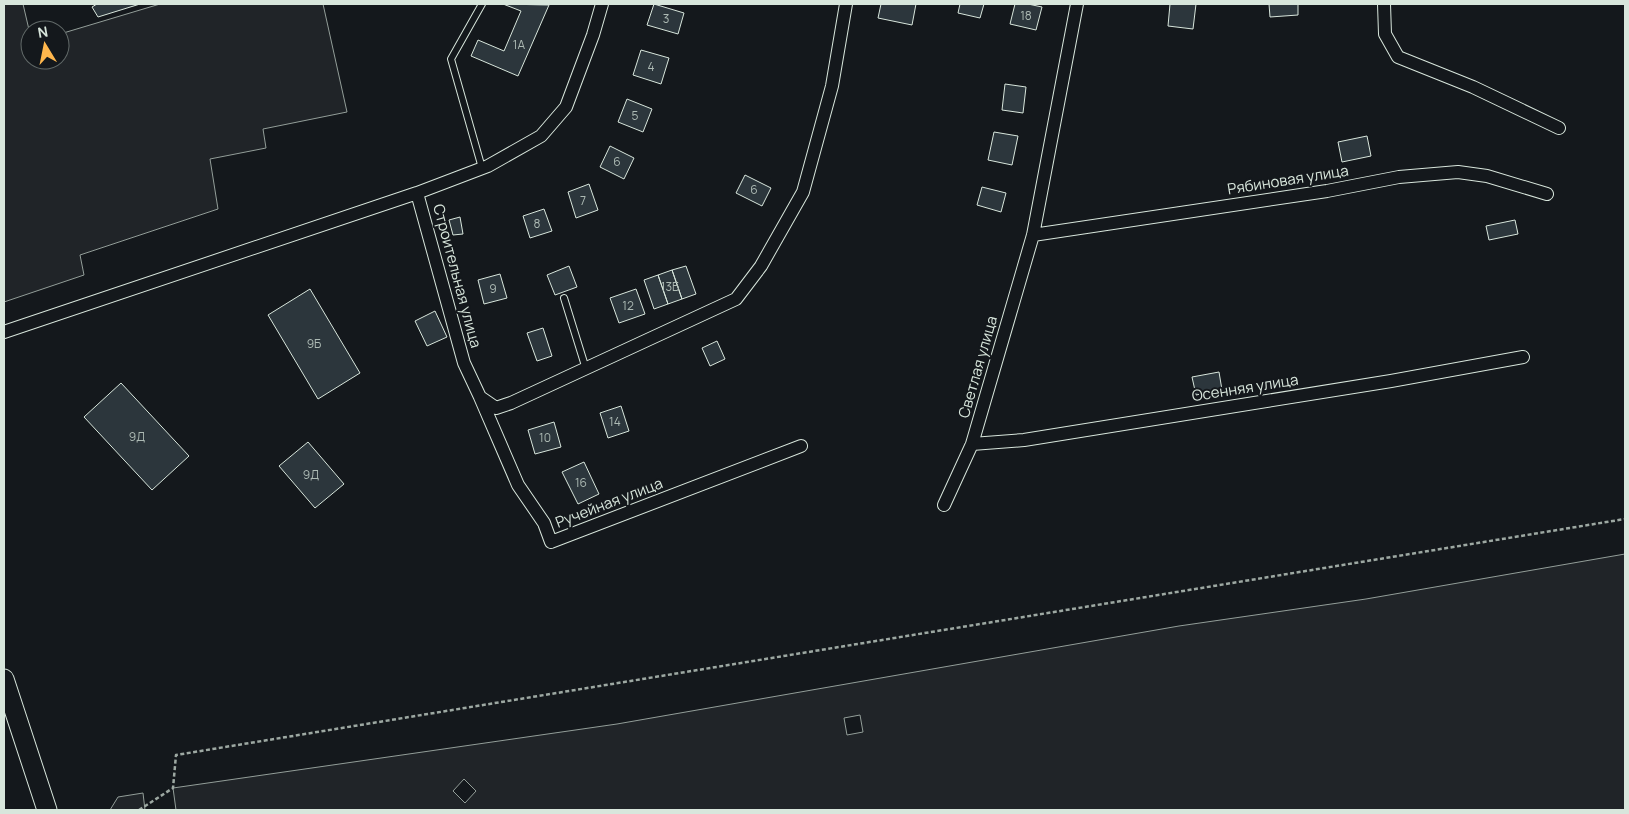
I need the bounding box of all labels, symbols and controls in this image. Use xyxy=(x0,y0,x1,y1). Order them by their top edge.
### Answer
house number: 18 xyxy=(1020,7,1032,24)
house number: 3 xyxy=(663,10,669,27)
north arrow xyxy=(20,20,70,70)
text: N xyxy=(36,21,49,42)
house number: 1А xyxy=(513,36,526,53)
house number: 4 xyxy=(647,58,655,75)
house number: 5 xyxy=(632,107,639,124)
house number: 6 xyxy=(613,153,621,170)
street label: Рябиновая улица xyxy=(1226,160,1350,199)
house number: 6 xyxy=(750,181,758,198)
house number: 7 xyxy=(580,192,586,209)
street label: Строительная улица xyxy=(428,202,487,350)
house number: 8 xyxy=(534,215,541,232)
house number: 13Б xyxy=(661,278,679,295)
house number: 9 xyxy=(489,280,497,297)
house number: 12 xyxy=(622,297,634,314)
street label: Светлая улица xyxy=(953,313,1002,420)
house number: 9Б xyxy=(307,335,321,352)
street label: Осенняя улица xyxy=(1190,369,1300,406)
house number: 14 xyxy=(609,413,621,430)
house number: 9Д xyxy=(129,428,145,445)
house number: 10 xyxy=(539,429,551,446)
house number: 9Д xyxy=(303,466,319,483)
street label: Ручейная улица xyxy=(552,472,665,533)
house number: 16 xyxy=(575,474,587,491)

